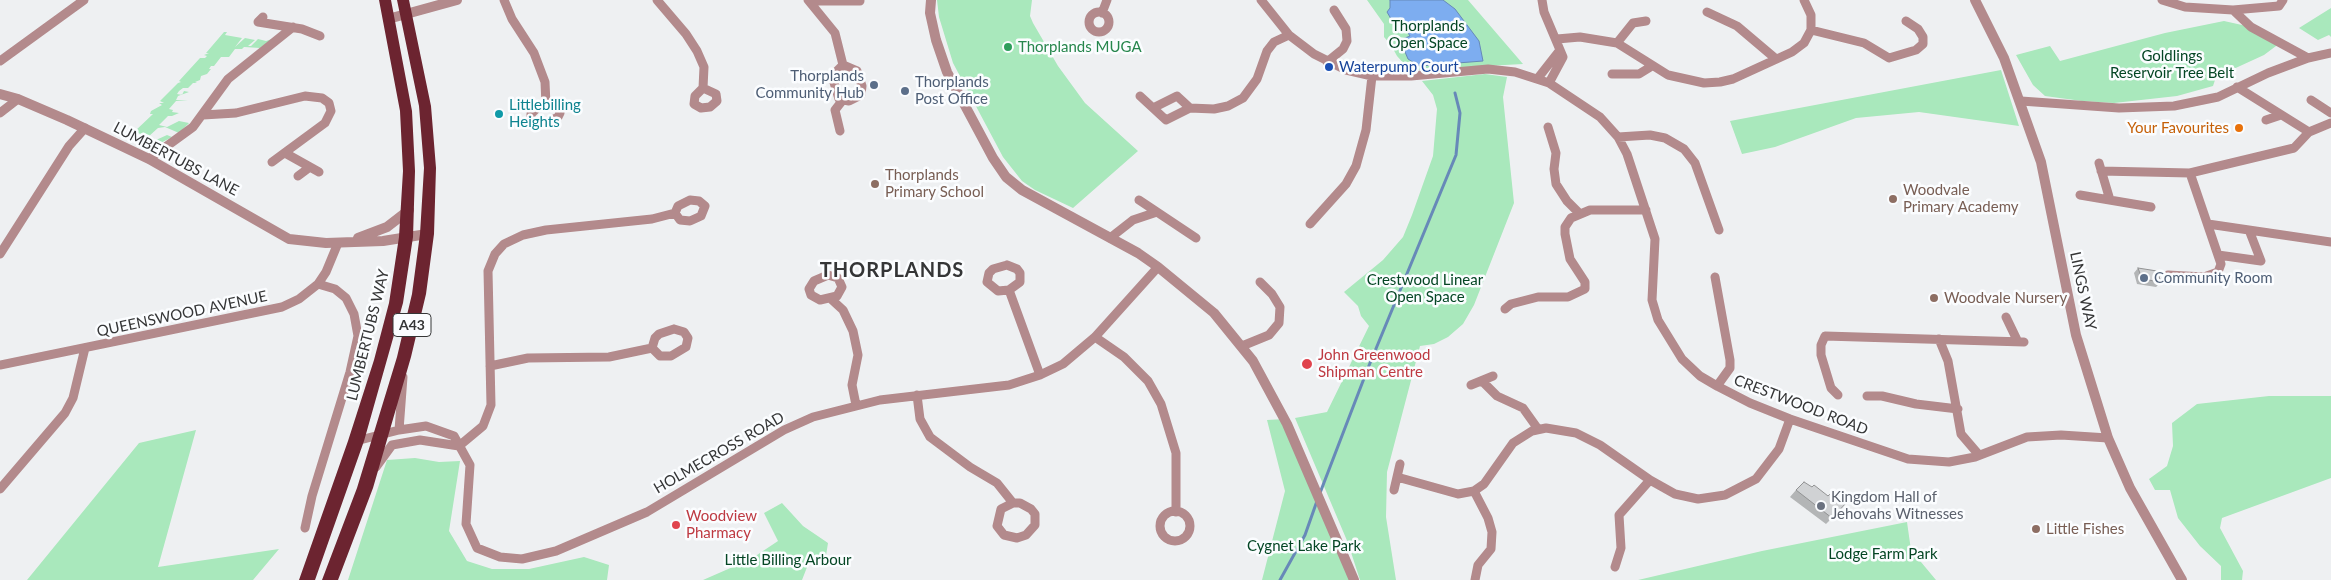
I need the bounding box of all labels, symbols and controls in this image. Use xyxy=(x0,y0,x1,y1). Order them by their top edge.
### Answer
park label: Thorplands Open Space xyxy=(1388,17,1468,52)
place label: Thorplands MUGA xyxy=(1018,38,1142,56)
marker: Thorplands MUGA xyxy=(1002,41,1014,53)
park label: Goldlings Reservoir Tree Belt xyxy=(2110,47,2234,82)
place label: Waterpump Court xyxy=(1339,58,1459,76)
marker: Waterpump Court xyxy=(1323,61,1335,73)
place label: Thorplands Community Hub xyxy=(756,67,864,102)
place label: Thorplands Post Office xyxy=(915,73,989,108)
marker: Thorplands Community Hub xyxy=(868,79,880,91)
marker: Thorplands Post Office xyxy=(899,85,911,97)
place label: Littlebilling Heights xyxy=(509,96,581,131)
marker: Littlebilling Heights xyxy=(493,108,505,120)
street label: LUMBERTUBS LANE xyxy=(110,118,242,200)
place label: Your Favourites xyxy=(2127,119,2229,137)
marker: Your Favourites xyxy=(2233,122,2245,134)
place label: Thorplands Primary School xyxy=(885,166,984,201)
marker: Thorplands Primary School xyxy=(869,178,881,190)
place label: Woodvale Primary Academy xyxy=(1903,181,2019,216)
marker: Woodvale Primary Academy xyxy=(1887,193,1899,205)
street label: LINGS WAY xyxy=(2066,250,2100,332)
district label: THORPLANDS xyxy=(818,259,966,283)
street label: LUMBERTUBS WAY xyxy=(343,268,393,402)
place label: Community Room xyxy=(2154,269,2273,287)
park label: Crestwood Linear Open Space xyxy=(1367,271,1483,306)
marker: Community Room xyxy=(2138,272,2150,284)
street label: QUEENSWOOD AVENUE xyxy=(95,287,269,341)
place label: Woodvale Nursery xyxy=(1944,289,2067,307)
marker: Woodvale Nursery xyxy=(1928,292,1940,304)
road number: A43 xyxy=(393,314,431,336)
place label: John Greenwood Shipman Centre xyxy=(1318,346,1430,381)
marker: John Greenwood Shipman Centre xyxy=(1300,357,1314,371)
street label: CRESTWOOD ROAD xyxy=(1731,371,1871,439)
street label: HOLMECROSS ROAD xyxy=(651,408,787,498)
place label: Kingdom Hall of Jehovahs Witnesses xyxy=(1831,488,1964,523)
marker: Kingdom Hall of Jehovahs Witnesses xyxy=(1815,500,1827,512)
place label: Woodview Pharmacy xyxy=(686,507,757,542)
marker: Woodview Pharmacy xyxy=(670,519,682,531)
place label: Little Fishes xyxy=(2046,520,2124,538)
marker: Little Fishes xyxy=(2030,523,2042,535)
park label: Cygnet Lake Park xyxy=(1247,537,1361,555)
park label: Lodge Farm Park xyxy=(1828,545,1938,563)
park label: Little Billing Arbour xyxy=(725,551,851,569)

